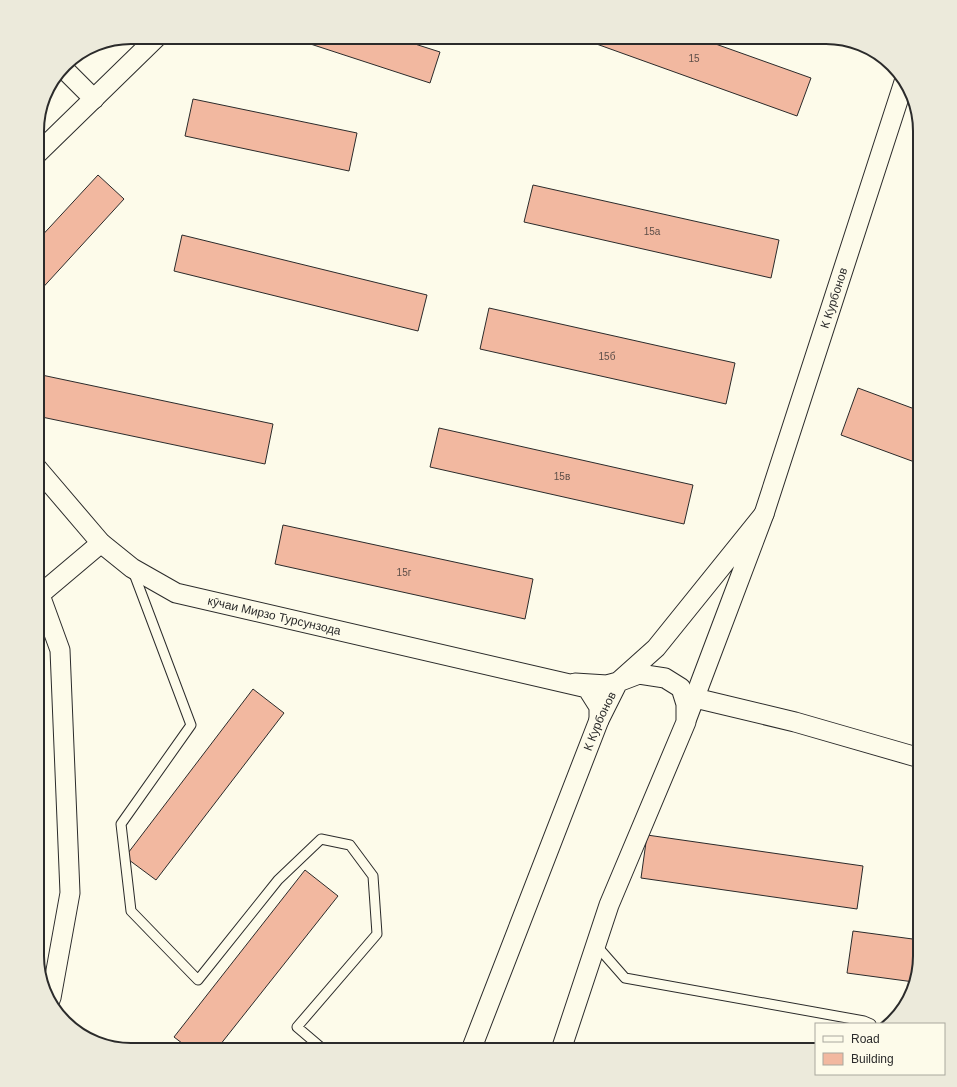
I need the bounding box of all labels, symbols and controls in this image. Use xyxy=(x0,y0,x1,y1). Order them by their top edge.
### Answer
house number: 15 xyxy=(688,53,700,64)
house number: 15а xyxy=(644,226,661,237)
street label: К Курбонов xyxy=(818,266,850,330)
house number: 15б xyxy=(599,351,616,362)
house number: 15в xyxy=(554,471,570,482)
house number: 15г xyxy=(397,567,412,578)
street label: кӯчаи Мирзо Турсунзода xyxy=(206,594,343,638)
street label: К Курбонов xyxy=(581,689,619,753)
legend xyxy=(815,1023,945,1075)
text: Road xyxy=(851,1032,880,1046)
text: Building xyxy=(851,1052,894,1066)

